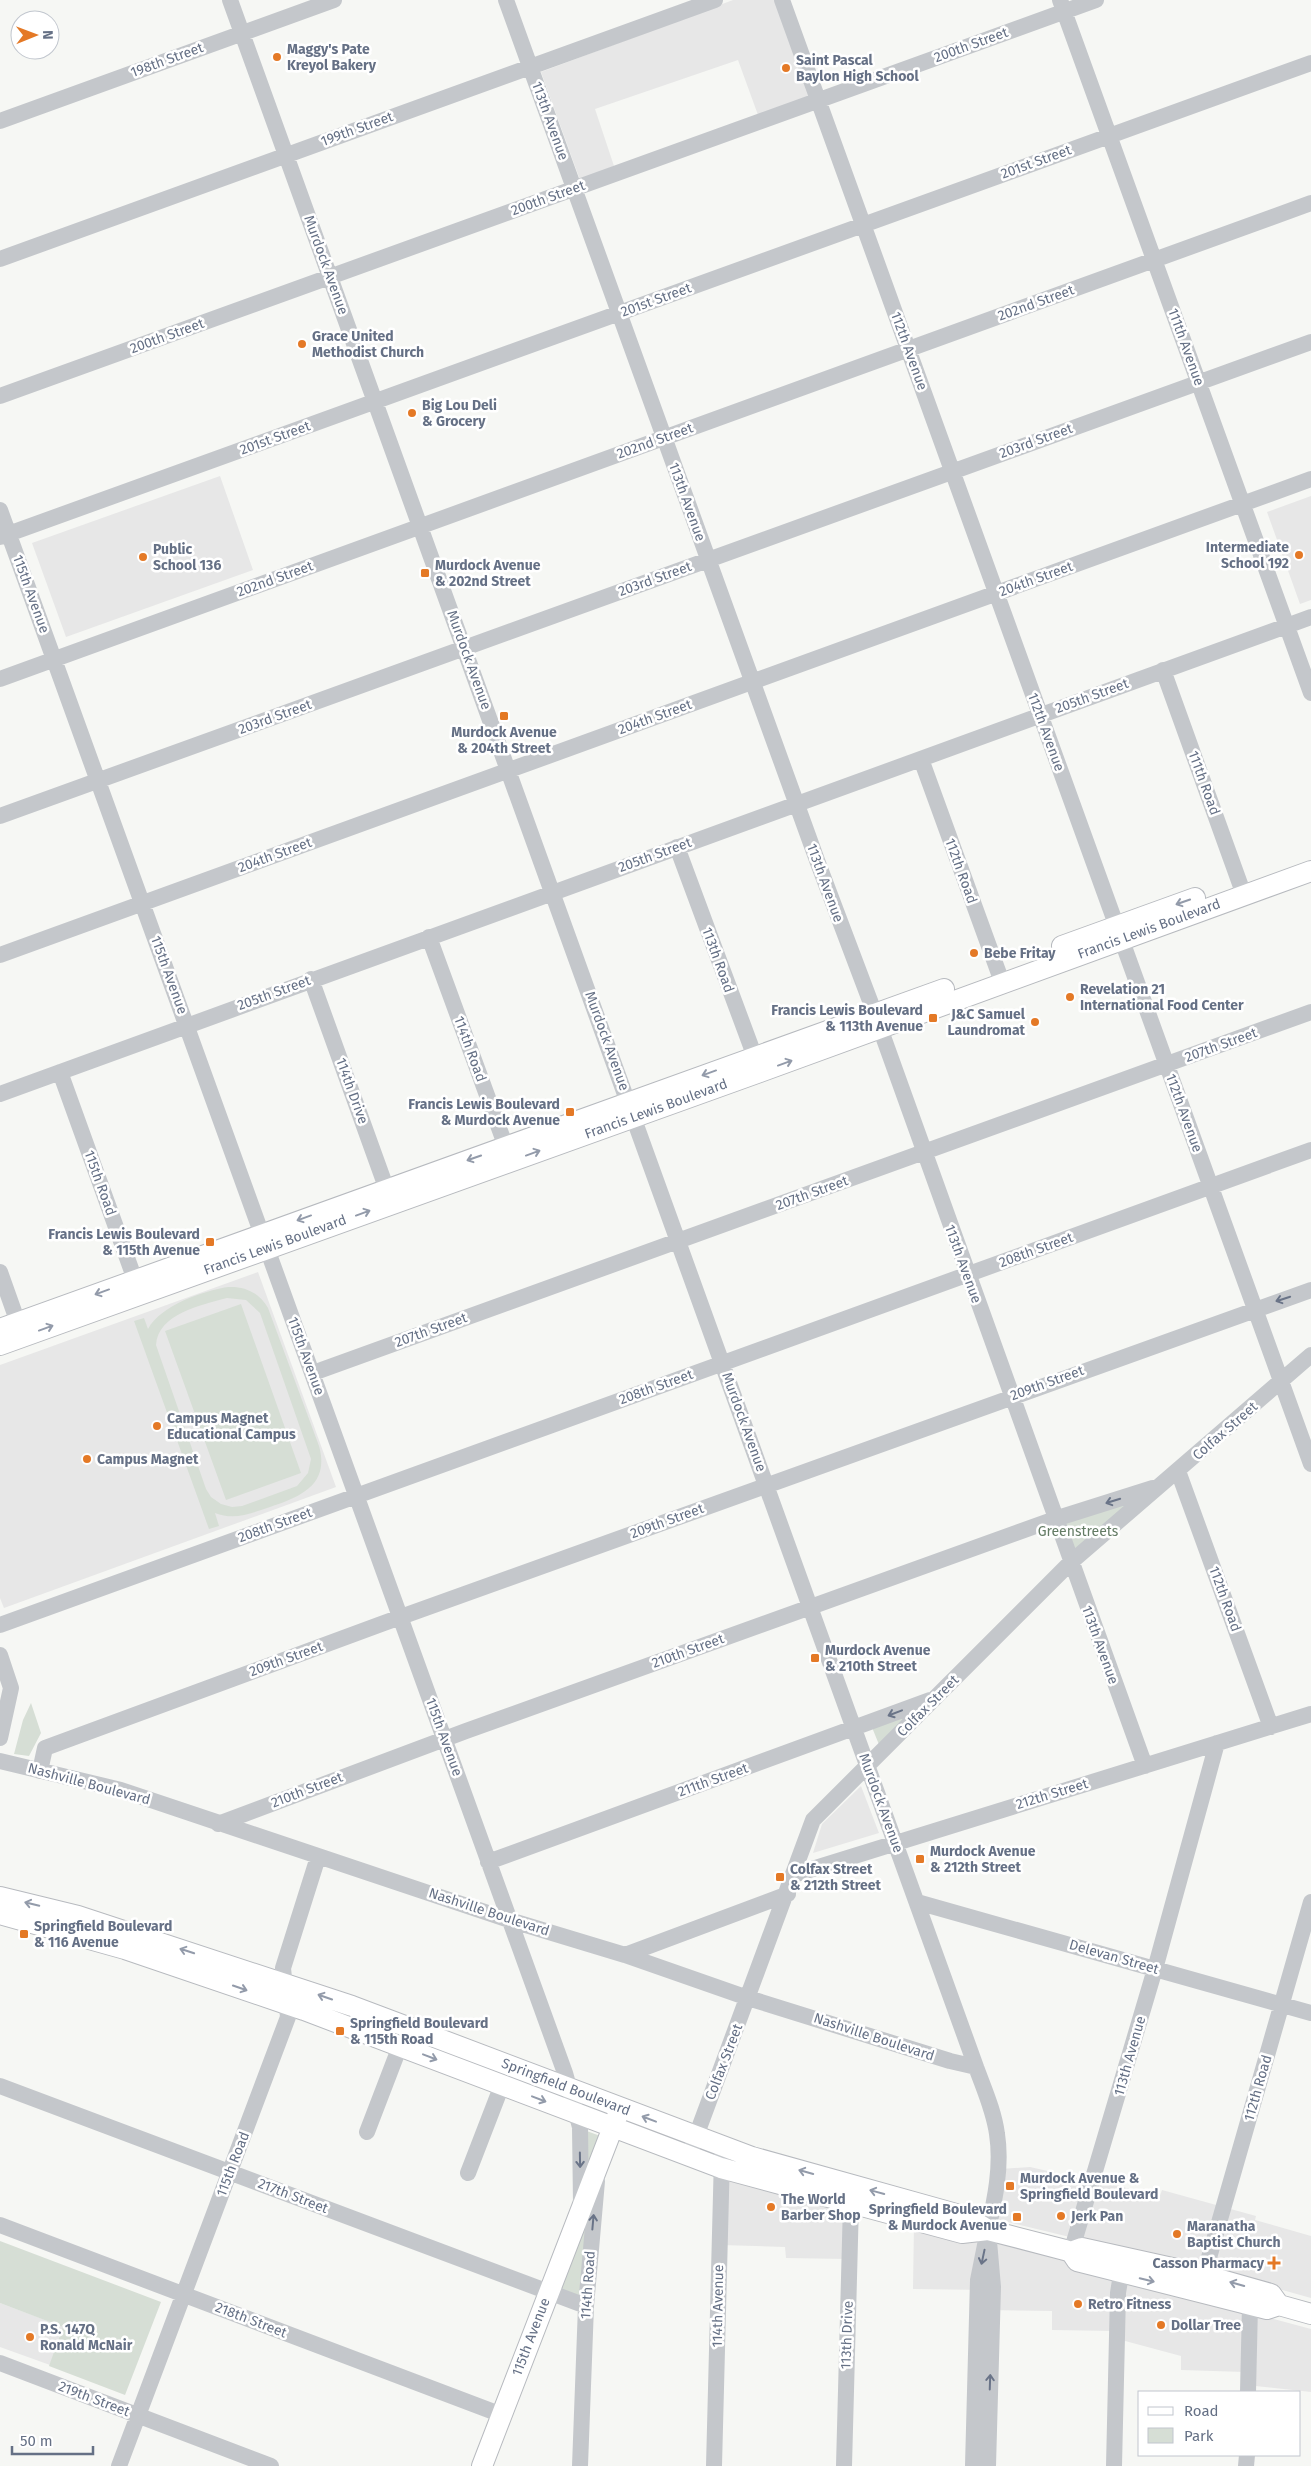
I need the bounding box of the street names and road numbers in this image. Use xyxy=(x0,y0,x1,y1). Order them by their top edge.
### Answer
street label: 200th Street xyxy=(932,23,1011,66)
street label: 198th Street xyxy=(128,39,207,81)
street label: 113th Avenue xyxy=(528,79,572,163)
street label: 199th Street xyxy=(319,108,396,150)
street label: 201st Street xyxy=(998,141,1074,183)
street label: 200th Street xyxy=(509,176,588,219)
street label: Murdock Avenue xyxy=(300,213,352,317)
street label: 201st Street xyxy=(618,279,694,321)
street label: 202nd Street xyxy=(996,281,1077,325)
street label: 111th Avenue xyxy=(1164,306,1208,388)
street label: 112th Avenue xyxy=(887,309,931,393)
street label: 200th Street xyxy=(128,314,207,357)
street label: 201st Street xyxy=(237,417,313,459)
street label: 202nd Street xyxy=(615,419,696,463)
street label: 203rd Street xyxy=(997,420,1076,462)
street label: 113th Avenue xyxy=(665,460,709,544)
street label: 115th Avenue xyxy=(9,552,53,636)
street label: 202nd Street xyxy=(235,557,316,601)
street label: 204th Street xyxy=(997,557,1076,600)
street label: 203rd Street xyxy=(616,558,695,600)
street label: Murdock Avenue xyxy=(443,608,495,712)
street label: 205th Street xyxy=(1053,675,1132,717)
street label: 112th Avenue xyxy=(1024,690,1068,774)
street label: 204th Street xyxy=(616,695,695,738)
street label: 203rd Street xyxy=(236,696,315,738)
street label: 111th Road xyxy=(1185,749,1223,817)
street label: 204th Street xyxy=(236,833,315,876)
street label: 205th Street xyxy=(616,834,695,876)
street label: 112th Road xyxy=(941,836,981,906)
street label: 113th Avenue xyxy=(803,841,847,925)
street label: Francis Lewis Boulevard xyxy=(1075,895,1223,963)
street label: 113th Road xyxy=(698,925,738,995)
street label: 115th Avenue xyxy=(147,933,191,1017)
street label: 205th Street xyxy=(235,972,314,1014)
street label: Murdock Avenue xyxy=(581,989,633,1093)
street label: 114th Road xyxy=(450,1014,490,1084)
street label: 207th Street xyxy=(1183,1024,1260,1066)
street label: 114th Drive xyxy=(332,1056,372,1126)
street label: 112th Avenue xyxy=(1162,1071,1206,1155)
street label: Francis Lewis Boulevard xyxy=(582,1075,730,1143)
street label: 115th Road xyxy=(80,1148,120,1218)
street label: 207th Street xyxy=(774,1172,851,1214)
street label: Francis Lewis Boulevard xyxy=(201,1211,349,1279)
street label: 113th Avenue xyxy=(941,1222,985,1306)
street label: 208th Street xyxy=(997,1228,1076,1271)
street label: 207th Street xyxy=(393,1309,470,1351)
street label: 115th Avenue xyxy=(284,1314,328,1398)
street label: 209th Street xyxy=(1008,1362,1087,1404)
street label: 208th Street xyxy=(617,1365,696,1408)
street label: Murdock Avenue xyxy=(718,1370,770,1474)
street label: Colfax Street xyxy=(1189,1398,1262,1464)
street label: 209th Street xyxy=(628,1500,707,1542)
street label: 208th Street xyxy=(236,1503,315,1546)
street label: 112th Road xyxy=(1205,1564,1245,1634)
street label: 113th Avenue xyxy=(1078,1603,1122,1687)
street label: 210th Street xyxy=(650,1630,727,1672)
street label: 209th Street xyxy=(247,1638,326,1680)
street label: Colfax Street xyxy=(894,1671,963,1740)
street label: 115th Avenue xyxy=(422,1695,466,1779)
street label: Murdock Avenue xyxy=(855,1751,907,1855)
street label: Nashville Boulevard xyxy=(26,1759,152,1809)
street label: 211th Street xyxy=(676,1759,751,1801)
street label: 210th Street xyxy=(269,1768,346,1811)
street label: 212th Street xyxy=(1014,1775,1091,1813)
street label: Nashville Boulevard xyxy=(426,1884,552,1940)
street label: Delevan Street xyxy=(1067,1936,1162,1978)
street label: Nashville Boulevard xyxy=(811,2009,937,2065)
street label: 113th Avenue xyxy=(1110,2014,1150,2098)
street label: Colfax Street xyxy=(702,2021,747,2103)
street label: 112th Road xyxy=(1240,2053,1276,2123)
street label: Springfield Boulevard xyxy=(499,2055,633,2119)
street label: 115th Road xyxy=(213,2129,253,2199)
street label: 217th Street xyxy=(255,2175,331,2217)
street label: 114th Road xyxy=(577,2250,599,2320)
street label: 114th Avenue xyxy=(709,2264,727,2348)
street label: 115th Avenue xyxy=(508,2296,554,2378)
street label: 218th Street xyxy=(213,2299,290,2342)
street label: 113th Drive xyxy=(837,2300,857,2370)
street label: 219th Street xyxy=(56,2378,133,2421)

